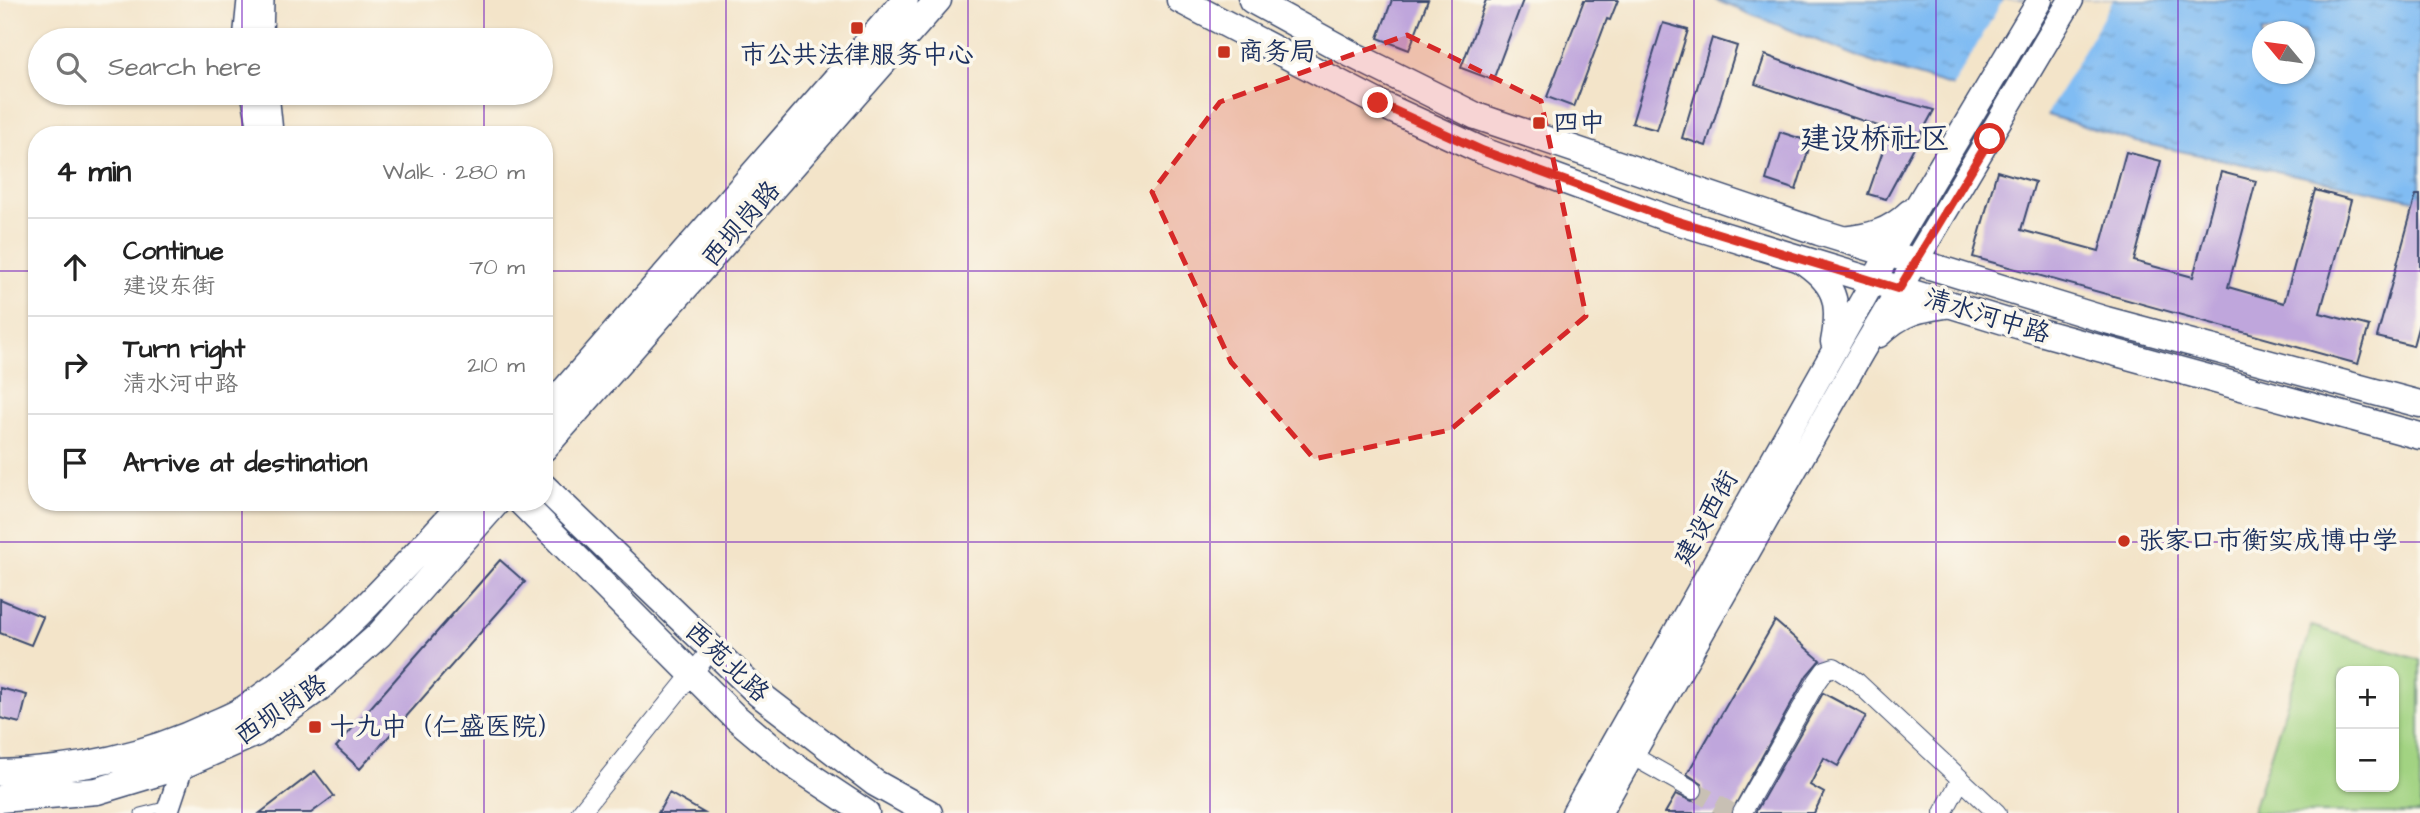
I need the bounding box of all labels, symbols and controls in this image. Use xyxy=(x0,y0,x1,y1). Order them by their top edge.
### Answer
marker: 市公共法律服务中心 xyxy=(849,20,865,36)
north arrow xyxy=(2252,21,2315,84)
search box xyxy=(28,28,553,105)
place label: 商务局 xyxy=(1238,34,1316,70)
place label: 市公共法律服务中心 xyxy=(740,37,974,73)
marker: 商务局 xyxy=(1216,44,1232,60)
icon: search xyxy=(52,48,90,86)
text: Search here xyxy=(108,49,261,85)
route end xyxy=(1362,87,1393,118)
place label: 四中 xyxy=(1553,105,1605,141)
marker: 四中 xyxy=(1531,115,1547,131)
district label: 建设桥社区 xyxy=(1800,118,1950,160)
route start xyxy=(1974,123,2005,154)
text: 4 min xyxy=(56,151,131,193)
text: Walk · 280 m xyxy=(383,156,525,188)
street label: 西坝岗路 xyxy=(693,173,789,275)
text: Continue xyxy=(123,233,224,269)
icon: ahead xyxy=(56,248,94,286)
text: 70 m xyxy=(469,251,525,283)
text: 建设东街 xyxy=(123,270,215,302)
street label: 清水河中路 xyxy=(1920,280,2054,352)
text: Turn right xyxy=(123,331,245,367)
icon: right xyxy=(56,346,94,384)
text: 210 m xyxy=(467,349,525,381)
text: 清水河中路 xyxy=(123,368,238,400)
icon: arrive xyxy=(56,444,94,482)
text: Arrive at destination xyxy=(123,445,368,481)
street label: 建设西街 xyxy=(1665,464,1747,572)
place label: 张家口市衡实成博中学 xyxy=(2138,523,2398,559)
marker: 张家口市衡实成博中学 xyxy=(2116,533,2132,549)
street label: 西苑北路 xyxy=(677,613,777,711)
street label: 西坝岗路 xyxy=(228,666,334,754)
map controls xyxy=(2336,666,2399,792)
button: + xyxy=(2336,666,2399,729)
place label: 十九中（仁盛医院） xyxy=(329,709,563,745)
marker: 十九中（仁盛医院） xyxy=(307,719,323,735)
button: − xyxy=(2336,729,2399,792)

